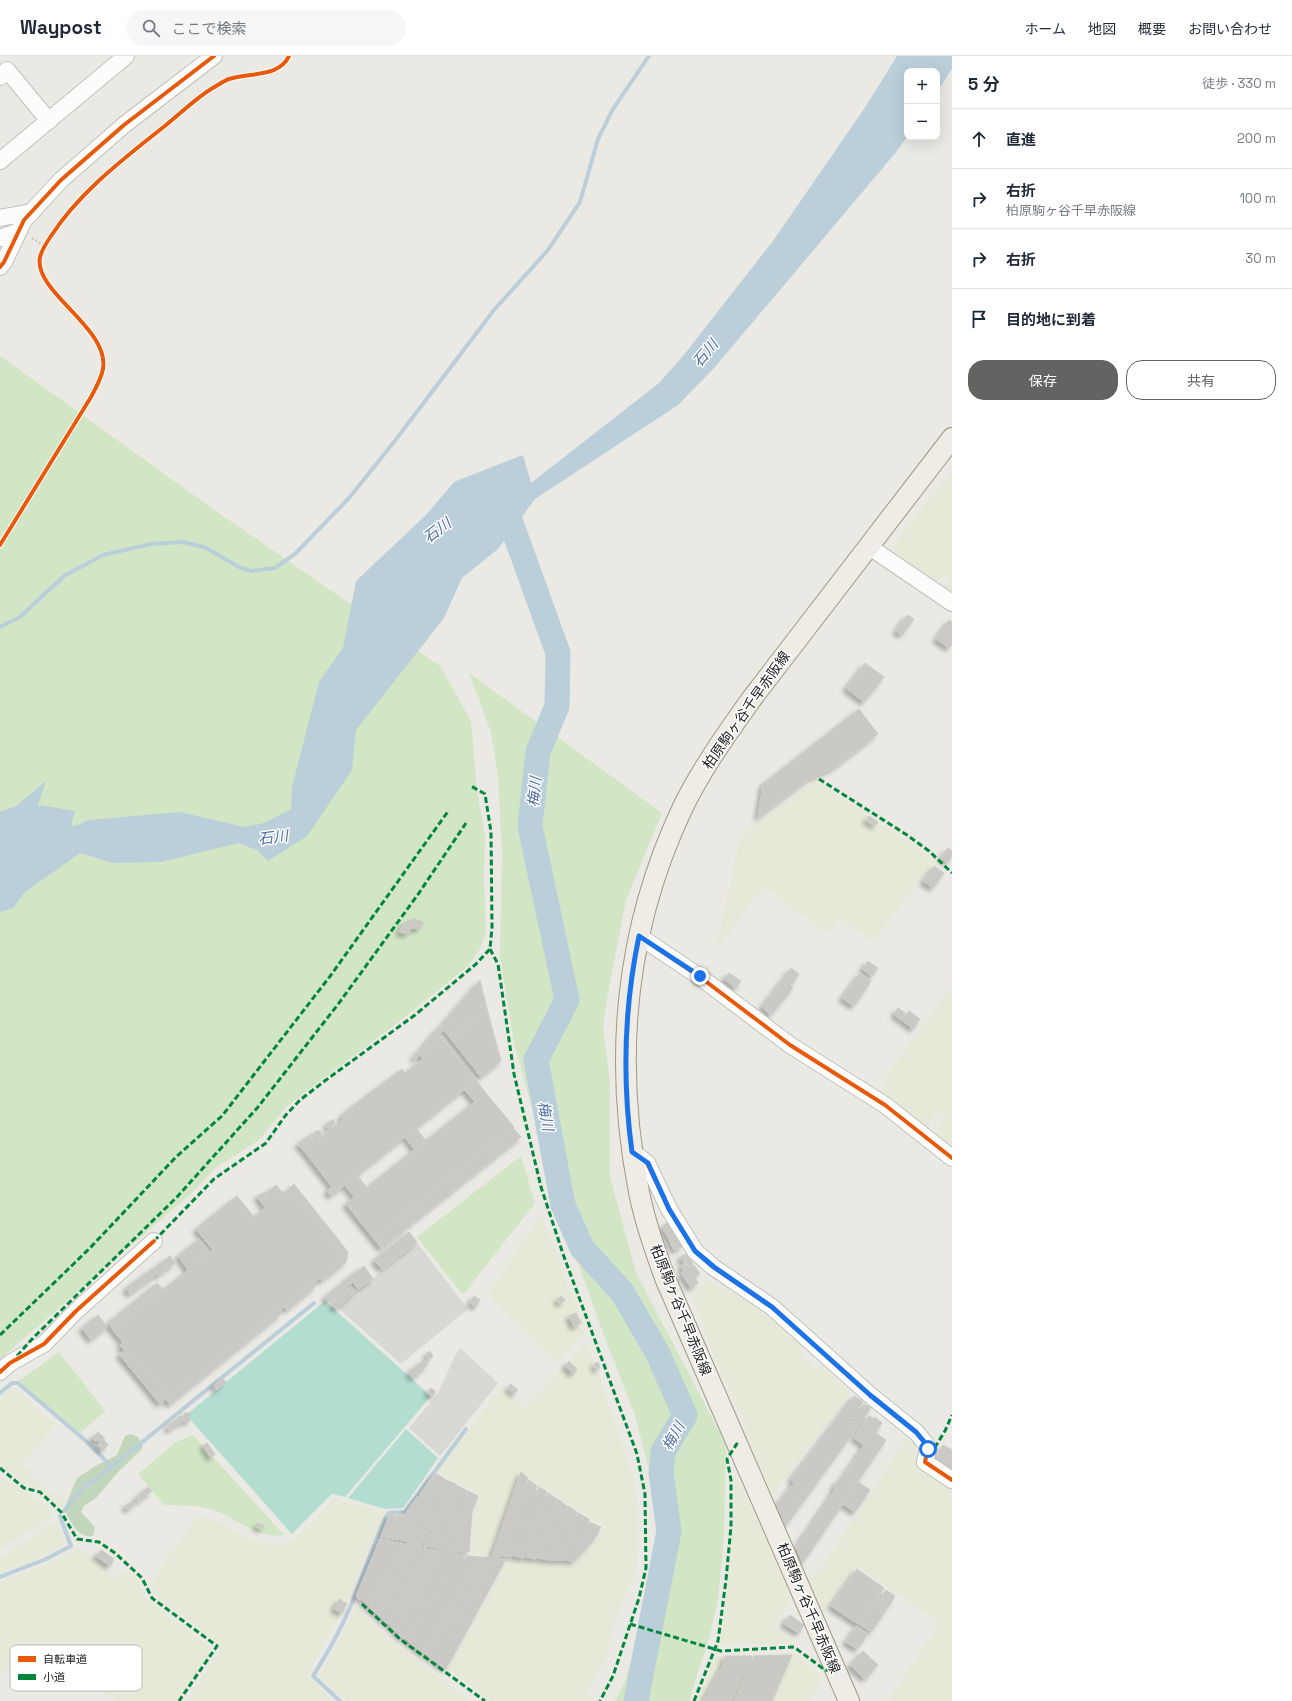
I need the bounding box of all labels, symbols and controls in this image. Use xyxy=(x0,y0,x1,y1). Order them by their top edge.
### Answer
search box xyxy=(126,10,406,46)
text: Waypost xyxy=(20,15,102,40)
icon: search xyxy=(140,17,162,39)
text: ここで検索 xyxy=(172,19,247,38)
text: ホーム xyxy=(1024,20,1066,38)
text: 地図 xyxy=(1088,20,1116,38)
text: 概要 xyxy=(1138,20,1166,38)
text: お問い合わせ xyxy=(1188,20,1272,38)
map controls xyxy=(904,68,940,140)
button: + xyxy=(904,68,940,104)
text: 5 分 xyxy=(968,73,1000,95)
text: 徒歩 · 330 m xyxy=(1202,75,1276,92)
button: − xyxy=(904,104,940,140)
icon: ahead xyxy=(968,128,990,150)
text: 直進 xyxy=(1006,130,1036,149)
text: 200 m xyxy=(1237,130,1276,147)
text: 右折 xyxy=(1006,181,1036,200)
icon: right xyxy=(968,188,990,210)
text: 100 m xyxy=(1239,190,1276,207)
text: 柏原駒ヶ谷千早赤阪線 xyxy=(1006,202,1136,219)
icon: right xyxy=(968,248,990,270)
text: 右折 xyxy=(1006,250,1036,269)
text: 30 m xyxy=(1245,250,1276,267)
icon: arrive xyxy=(968,308,990,330)
text: 目的地に到着 xyxy=(1006,310,1096,329)
water label: 石川 xyxy=(688,334,723,371)
button: 保存 xyxy=(968,360,1118,400)
button: 共有 xyxy=(1126,360,1276,400)
water label: 石川 xyxy=(419,512,456,547)
street label: 柏原駒ヶ谷千早赤阪線 xyxy=(698,647,794,773)
water label: 梅川 xyxy=(523,774,545,808)
water label: 石川 xyxy=(257,825,291,848)
route end xyxy=(691,967,709,985)
water label: 梅川 xyxy=(534,1099,559,1134)
street label: 柏原駒ヶ谷千早赤阪線 xyxy=(646,1242,716,1378)
water label: 梅川 xyxy=(657,1417,690,1454)
route start xyxy=(919,1440,937,1458)
street label: 柏原駒ヶ谷千早赤阪線 xyxy=(773,1540,845,1676)
legend xyxy=(10,1645,142,1691)
text: 自転車道 xyxy=(43,1652,87,1666)
text: 小道 xyxy=(43,1670,65,1684)

